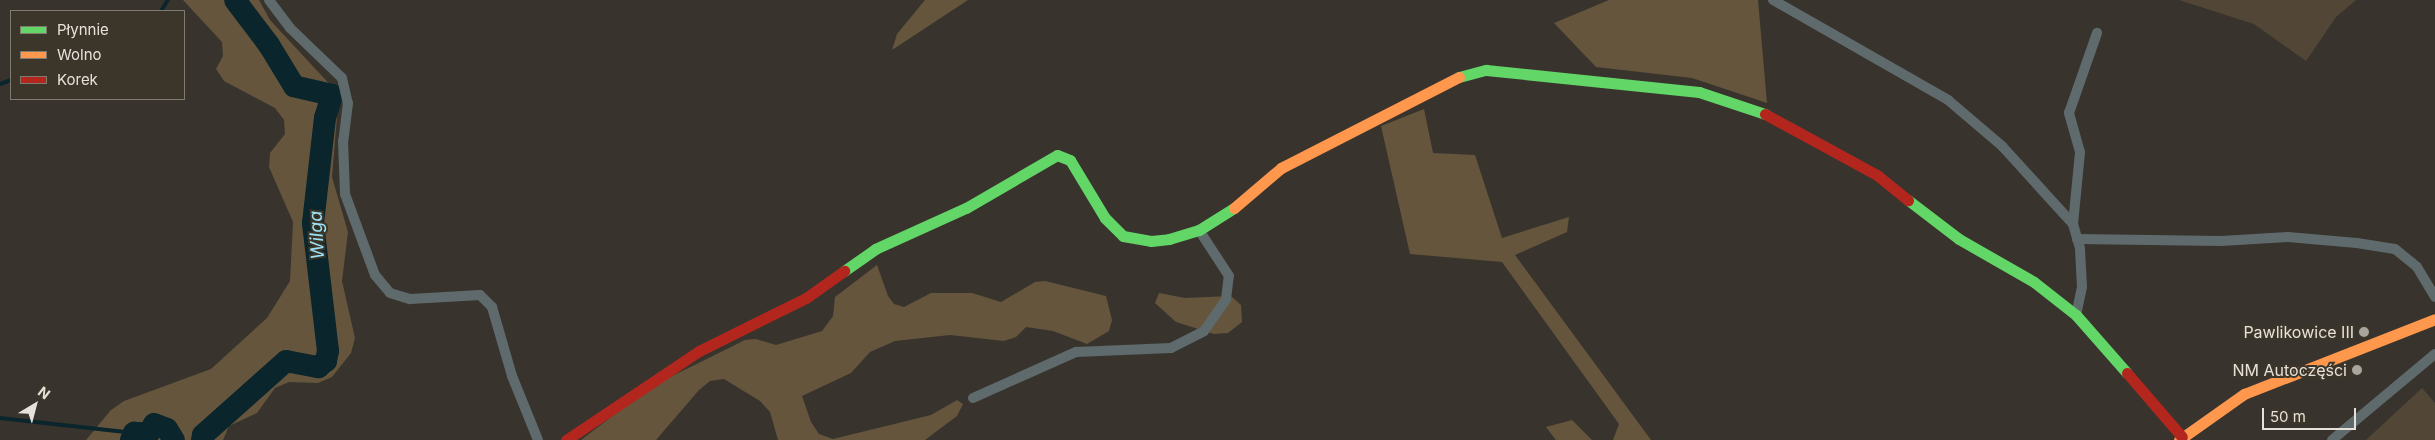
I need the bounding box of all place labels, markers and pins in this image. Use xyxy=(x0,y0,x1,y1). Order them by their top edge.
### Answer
place label: Pawlikowice III xyxy=(2243,322,2354,342)
marker: Pawlikowice III xyxy=(2358,326,2370,338)
place label: NM Autoczęści xyxy=(2233,360,2347,380)
marker: NM Autoczęści xyxy=(2351,364,2363,376)

